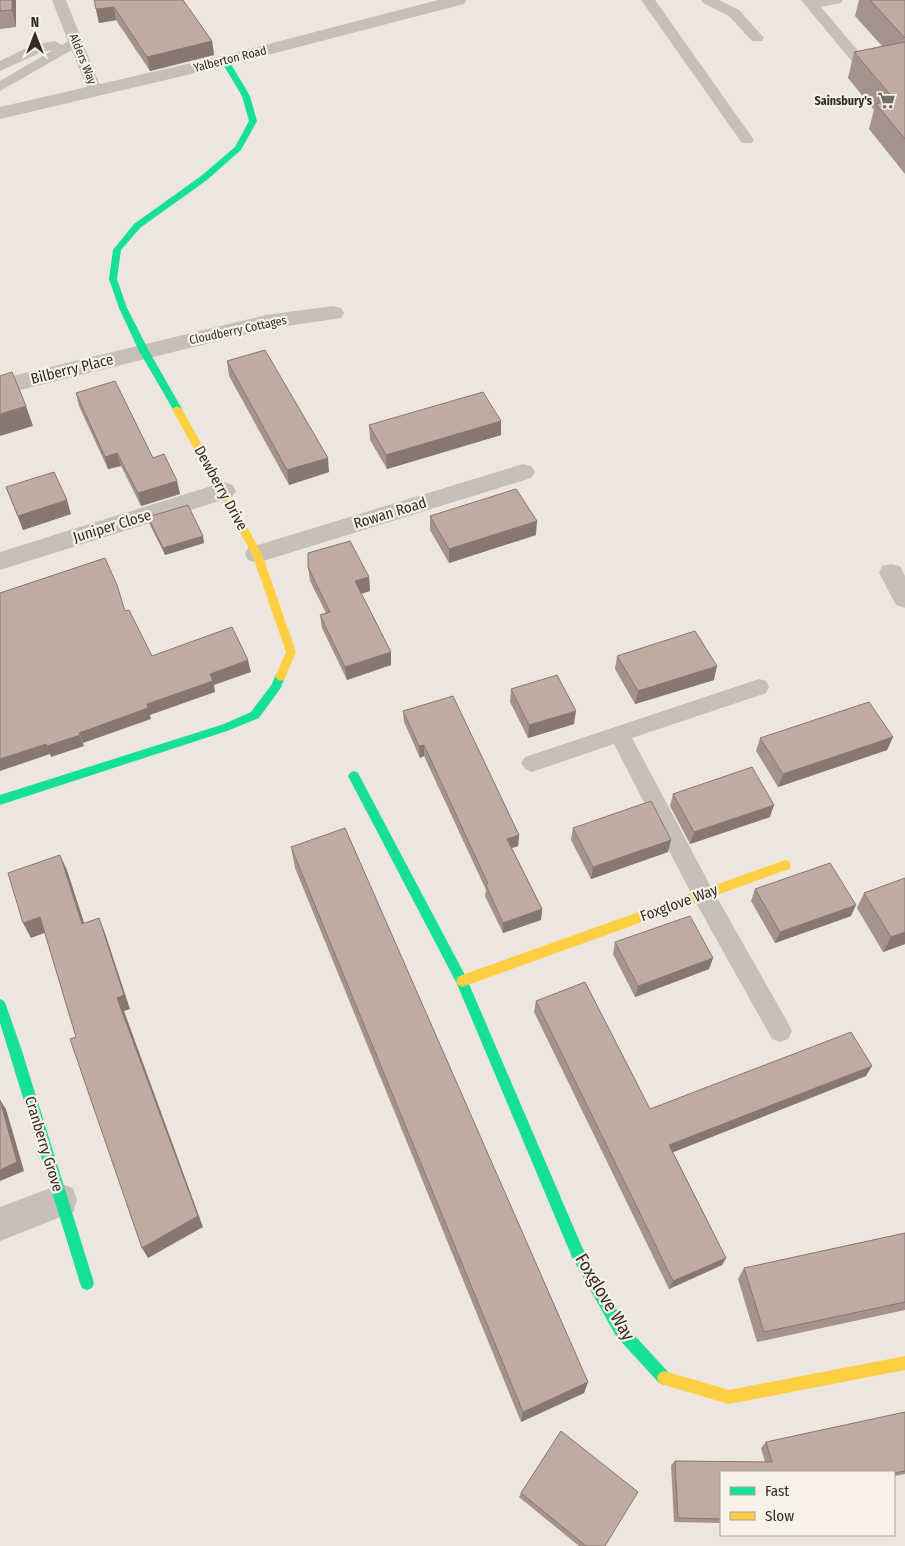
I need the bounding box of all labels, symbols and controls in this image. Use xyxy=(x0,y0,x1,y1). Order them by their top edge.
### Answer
north arrow xyxy=(10,10,60,60)
text: N xyxy=(31,14,39,31)
street label: Alders Way xyxy=(67,32,100,87)
street label: Yalberton Road xyxy=(192,43,268,75)
supermarket icon: Sainsbury's xyxy=(876,91,896,111)
place label: Sainsbury's xyxy=(814,94,873,108)
street label: Cloudberry Cottages xyxy=(188,313,288,347)
street label: Bilberry Place xyxy=(29,350,115,388)
street label: Dewberry Drive xyxy=(190,443,252,533)
street label: Rowan Road xyxy=(351,493,429,533)
street label: Juniper Close xyxy=(71,506,153,546)
street label: Foxglove Way xyxy=(638,881,721,925)
street label: Cranberry Grove xyxy=(21,1094,67,1194)
street label: Foxglove Way xyxy=(570,1250,640,1344)
legend xyxy=(720,1471,895,1536)
text: Fast xyxy=(765,1482,789,1500)
text: Slow xyxy=(765,1507,794,1525)

